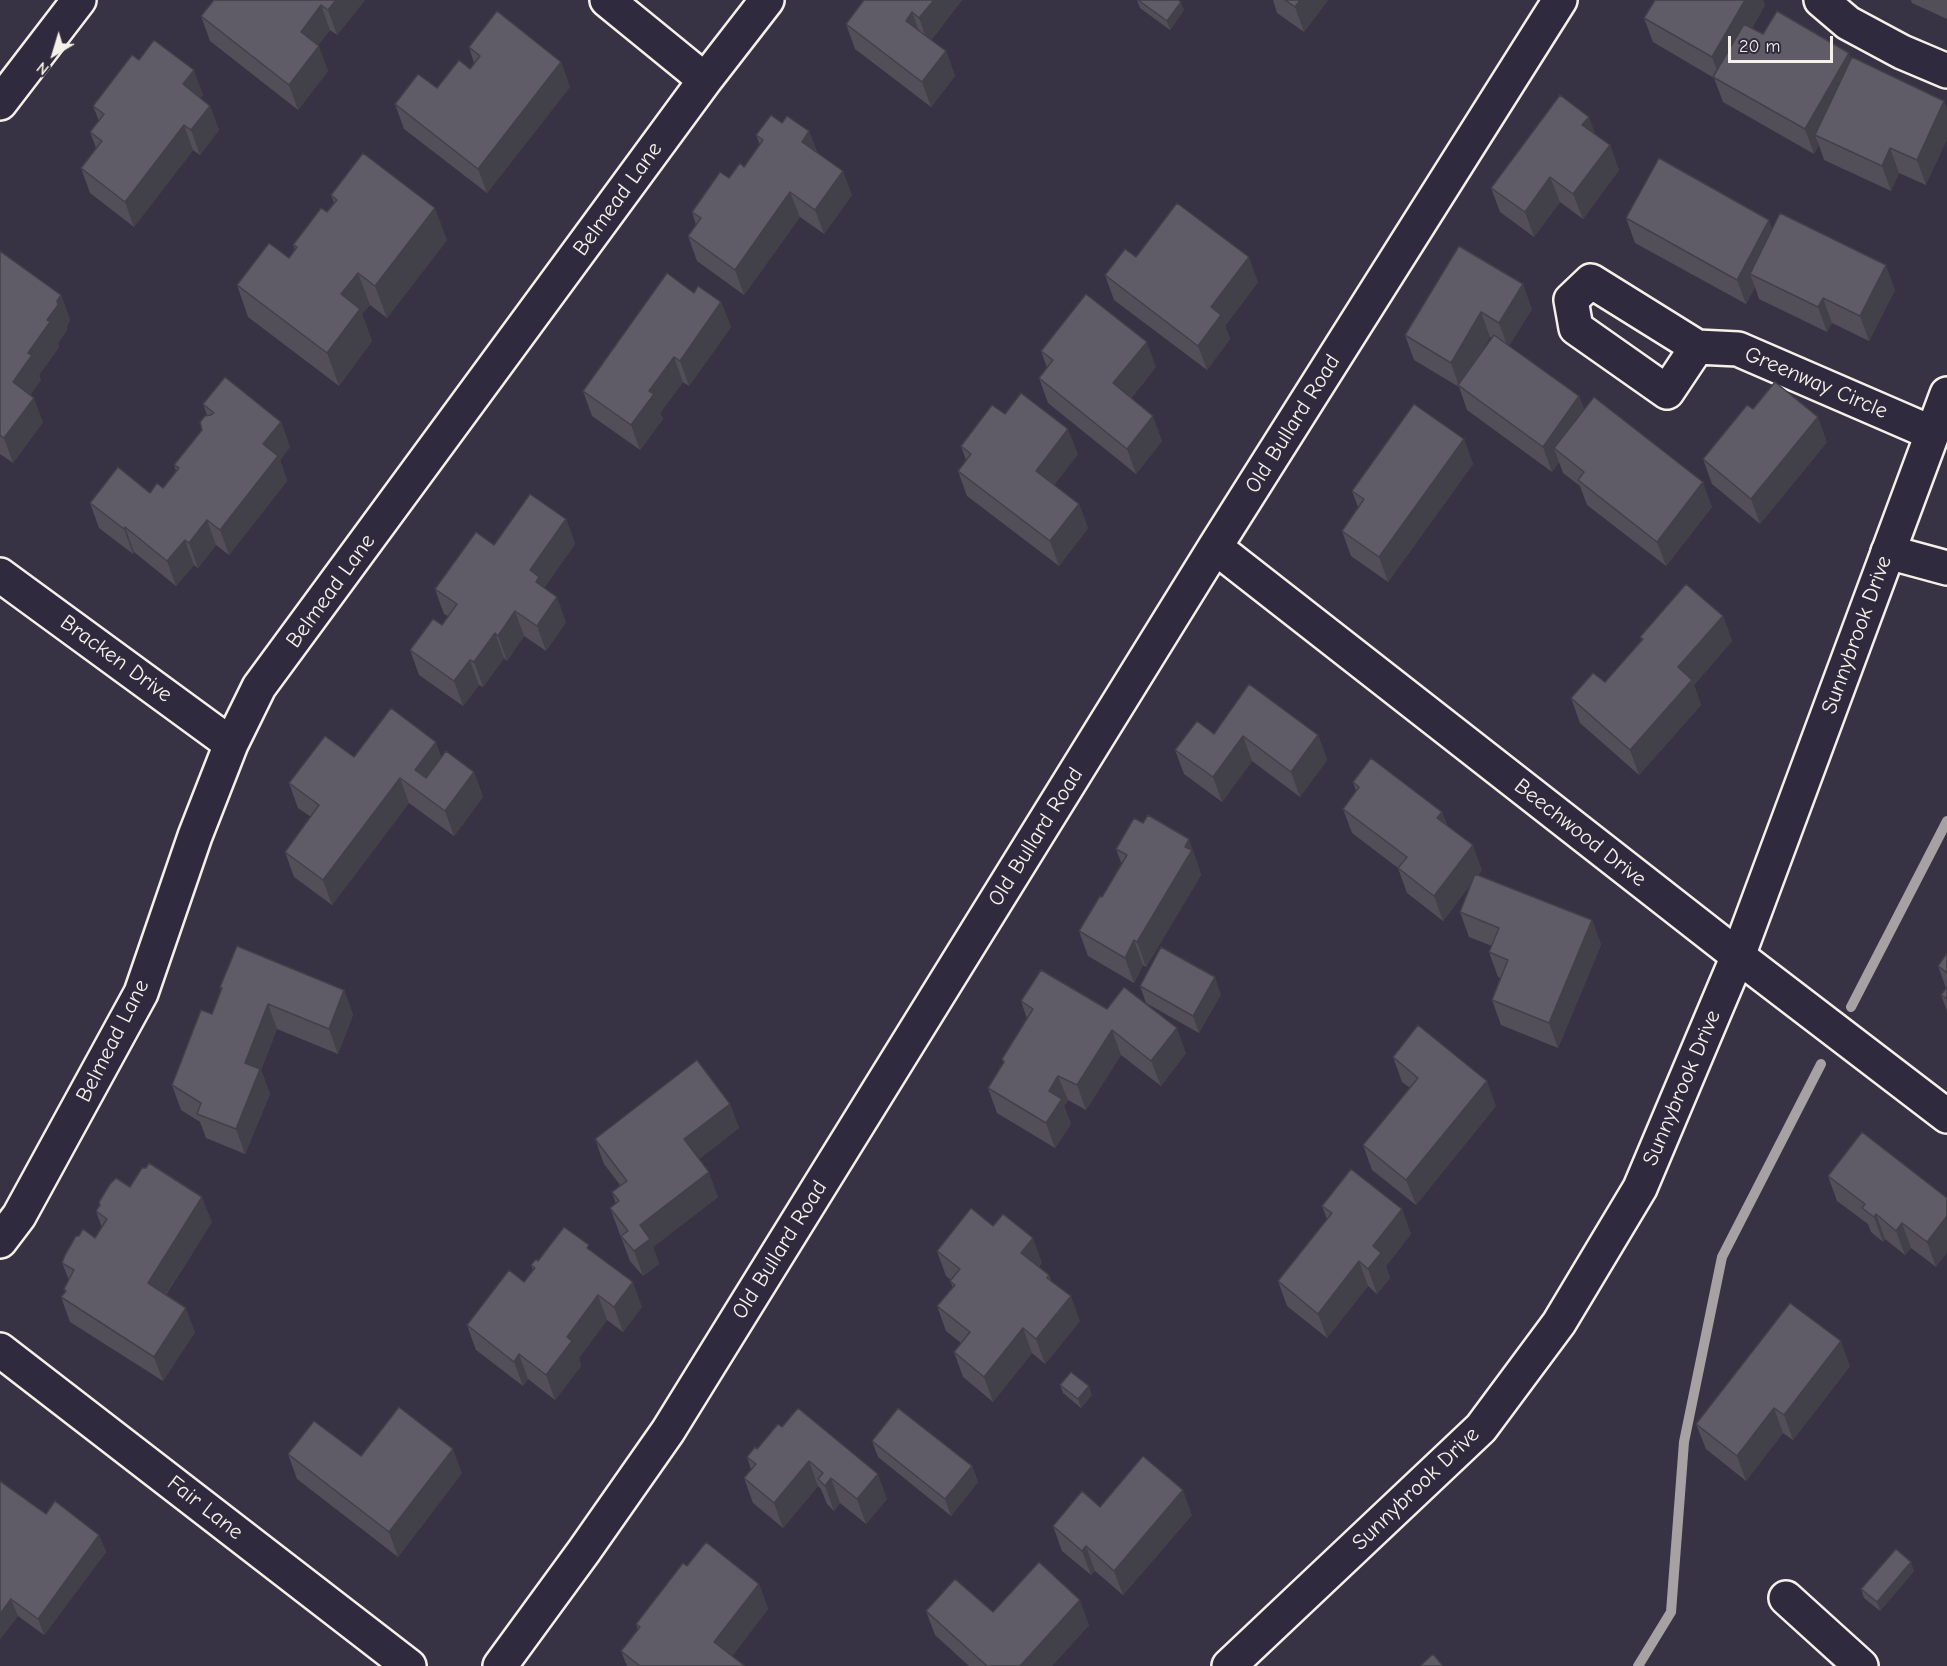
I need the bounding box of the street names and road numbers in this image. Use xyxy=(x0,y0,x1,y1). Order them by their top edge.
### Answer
street label: Belmead Lane xyxy=(568,137,668,261)
street label: Greenway Circle xyxy=(1741,341,1891,425)
street label: Old Bullard Road xyxy=(1240,350,1346,498)
street label: Belmead Lane xyxy=(281,529,381,653)
street label: Sunnybrook Drive xyxy=(1816,552,1898,718)
street label: Bracken Drive xyxy=(55,610,177,708)
street label: Old Bullard Road xyxy=(983,763,1089,911)
street label: Beechwood Drive xyxy=(1509,773,1651,893)
street label: Belmead Lane xyxy=(71,975,155,1107)
street label: Sunnybrook Drive xyxy=(1637,1006,1727,1170)
street label: Old Bullard Road xyxy=(727,1176,833,1324)
street label: Sunnybrook Drive xyxy=(1347,1422,1485,1556)
street label: Fair Lane xyxy=(162,1470,248,1546)

